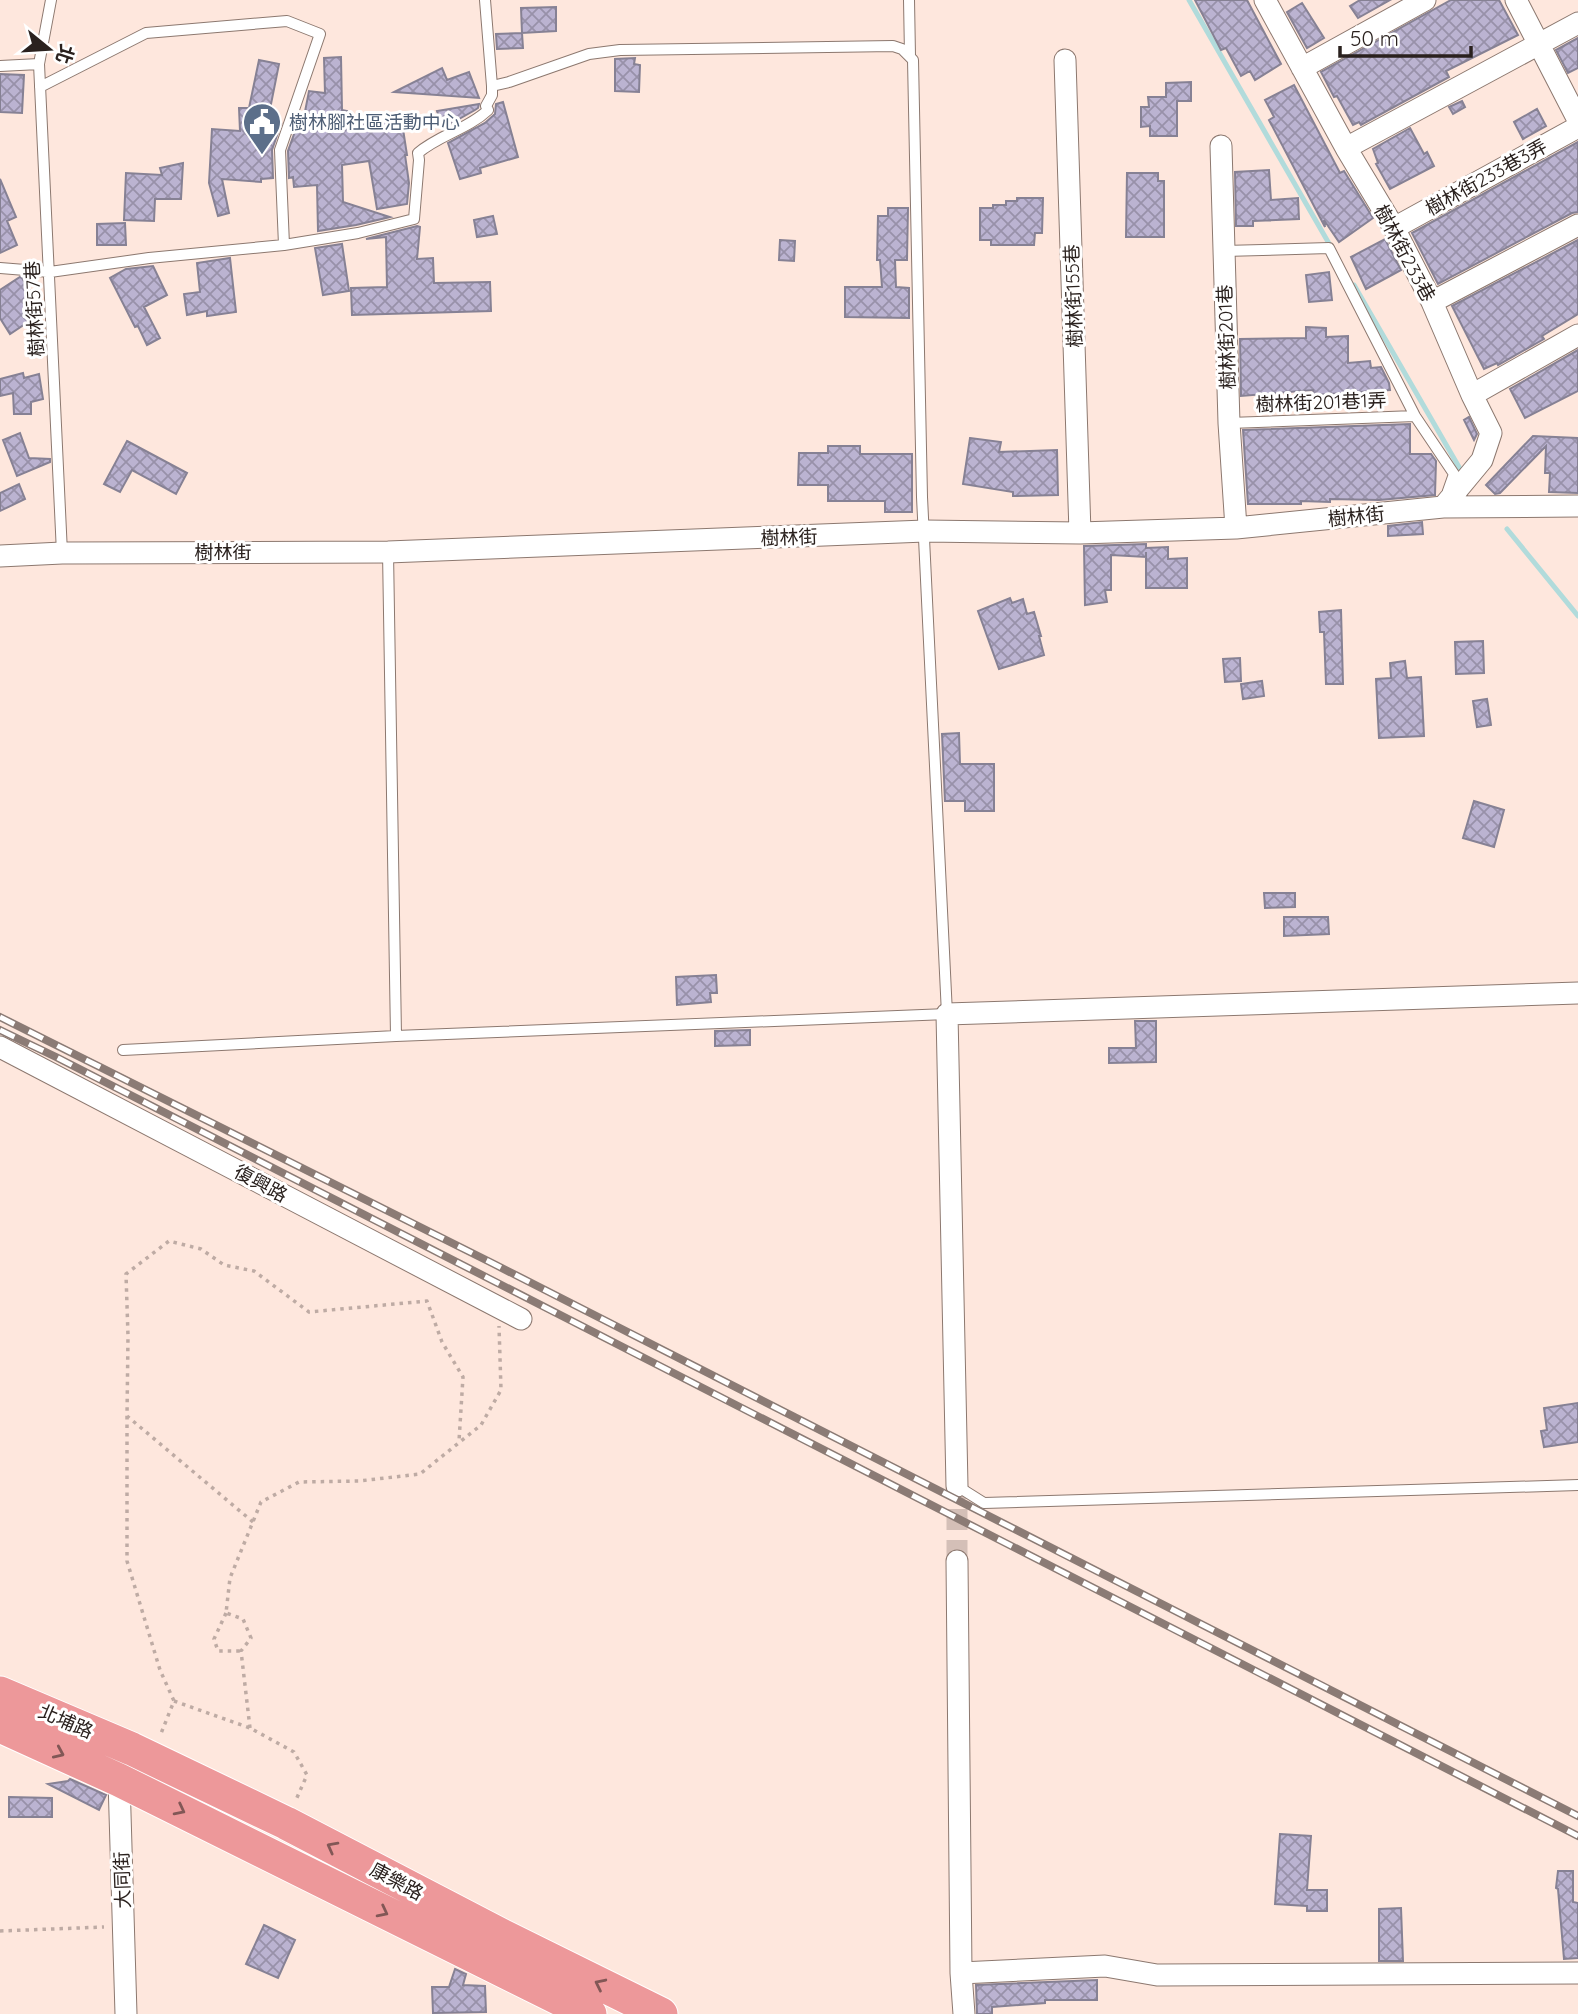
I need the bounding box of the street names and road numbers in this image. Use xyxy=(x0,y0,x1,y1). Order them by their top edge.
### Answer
street label: 樹林街233巷3弄 xyxy=(1421,134,1551,220)
street label: 樹林街233巷 xyxy=(1369,200,1441,306)
street label: 樹林街155巷 xyxy=(1059,244,1087,348)
street label: 樹林街57巷 xyxy=(20,260,48,358)
street label: 樹林街201巷 xyxy=(1212,284,1240,390)
street label: 樹林街201巷1弄 xyxy=(1255,388,1387,416)
street label: 樹林街 xyxy=(1326,501,1386,531)
street label: 樹林街 xyxy=(760,524,818,550)
street label: 樹林街 xyxy=(194,540,252,564)
street label: 復興路 xyxy=(230,1159,292,1207)
street label: 北埔路 xyxy=(35,1699,97,1743)
street label: 大同街 xyxy=(109,1851,135,1909)
street label: 康樂路 xyxy=(366,1857,428,1905)

